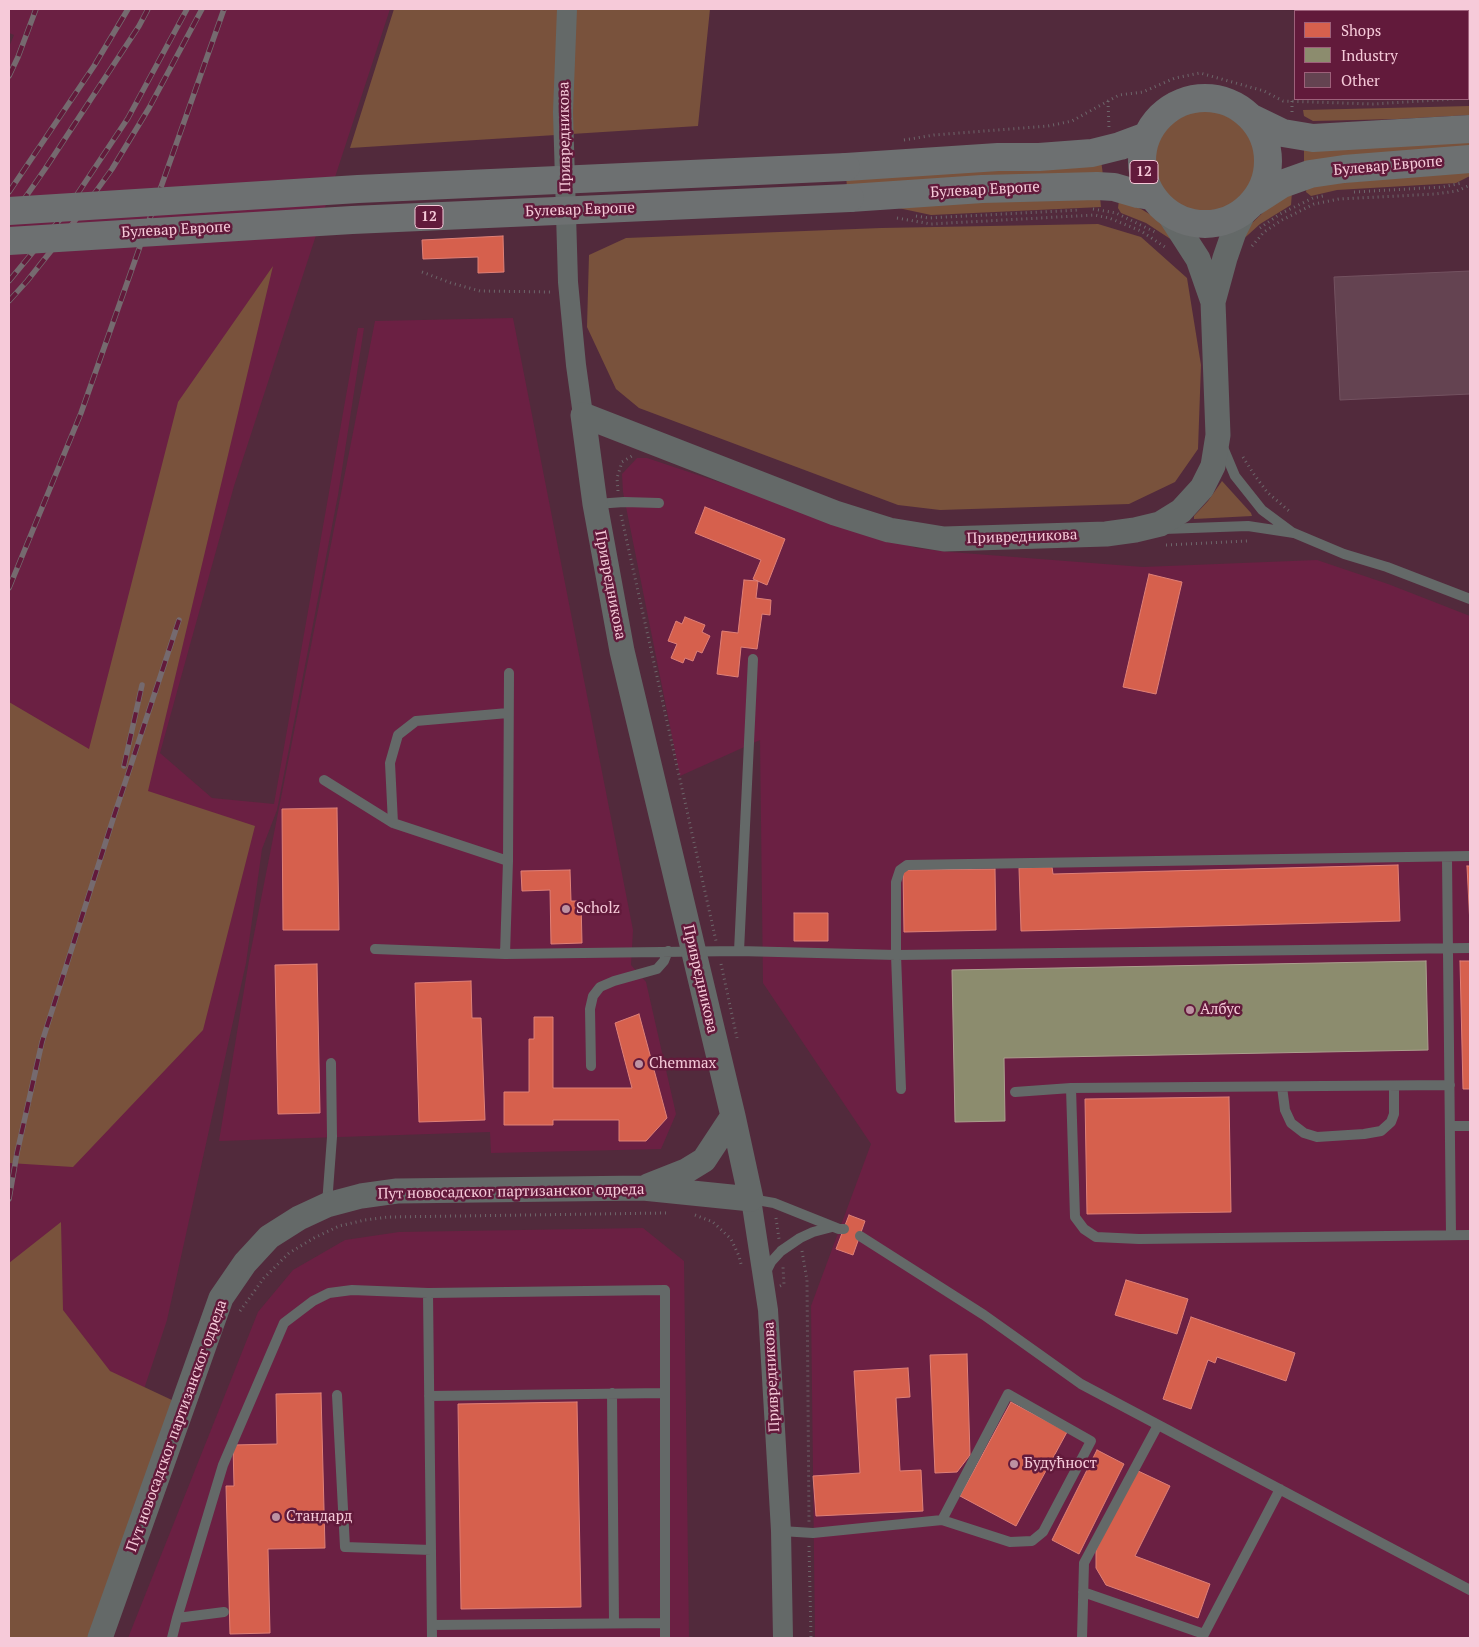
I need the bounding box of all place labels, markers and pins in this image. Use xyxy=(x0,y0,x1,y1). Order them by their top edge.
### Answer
place label: Scholz xyxy=(576,900,620,918)
marker: Scholz xyxy=(560,903,572,915)
place label: Албус xyxy=(1200,1001,1241,1019)
marker: Албус xyxy=(1184,1004,1196,1016)
place label: Chemmax xyxy=(649,1055,716,1073)
marker: Chemmax xyxy=(633,1058,645,1070)
place label: Будућност xyxy=(1024,1455,1097,1473)
marker: Будућност xyxy=(1008,1458,1020,1470)
place label: Стандард xyxy=(286,1508,352,1526)
marker: Стандард xyxy=(270,1511,282,1523)

